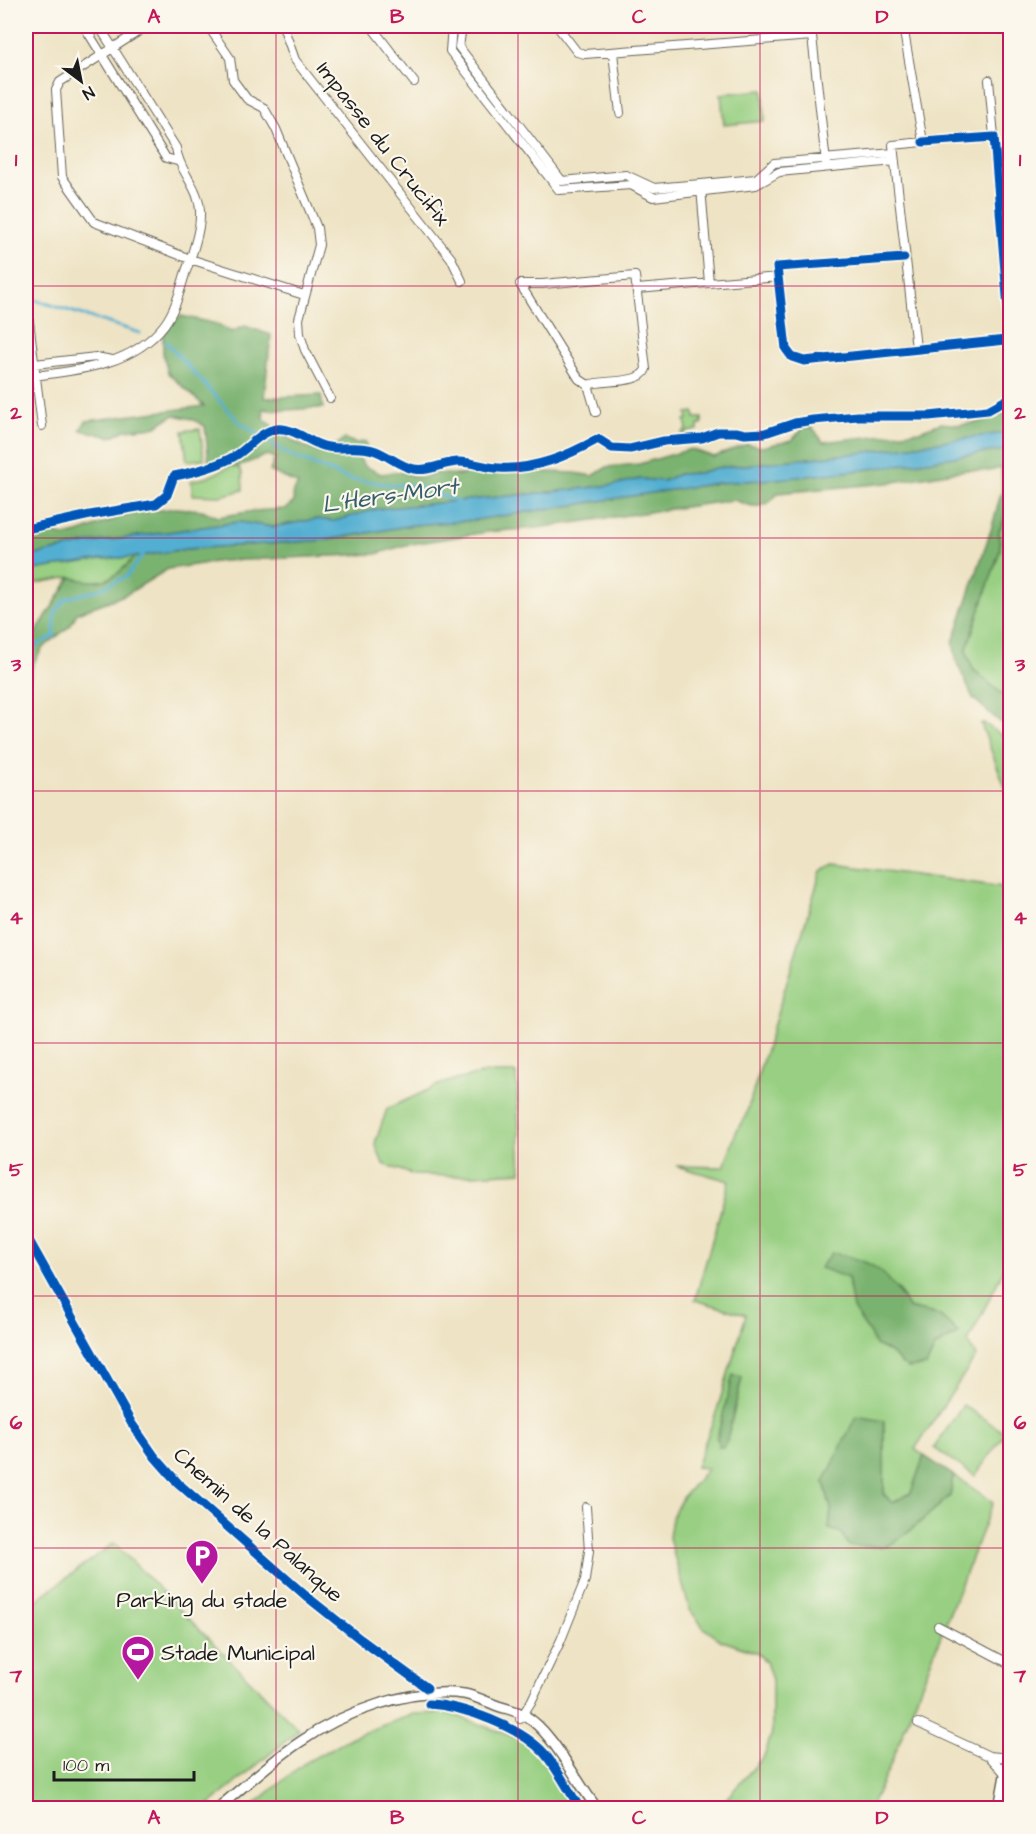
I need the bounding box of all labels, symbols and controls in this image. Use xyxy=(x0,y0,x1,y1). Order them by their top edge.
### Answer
text: A xyxy=(148,3,161,31)
text: B xyxy=(390,3,405,31)
text: C xyxy=(632,3,647,31)
text: D xyxy=(876,3,889,31)
north arrow xyxy=(51,51,111,111)
street label: Impasse du Crucifix xyxy=(309,55,457,233)
text: N xyxy=(78,81,99,105)
text: 1 xyxy=(15,146,18,174)
text: 1 xyxy=(1019,146,1022,174)
text: 2 xyxy=(9,399,22,427)
text: 2 xyxy=(1013,399,1026,427)
water label: L'Hers-Mort xyxy=(320,469,463,522)
text: 3 xyxy=(10,651,22,679)
text: 3 xyxy=(1014,651,1026,679)
text: 4 xyxy=(9,904,23,932)
text: 4 xyxy=(1013,904,1027,932)
text: 5 xyxy=(9,1156,24,1184)
text: 5 xyxy=(1013,1156,1028,1184)
text: 6 xyxy=(10,1409,23,1437)
text: 6 xyxy=(1014,1409,1027,1437)
street label: Chemin de la Palanque xyxy=(166,1440,350,1610)
parking icon: Parking du stade xyxy=(184,1538,220,1585)
place label: Parking du stade xyxy=(117,1585,288,1617)
sports icon: Stade Municipal xyxy=(120,1634,156,1681)
place label: Stade Municipal xyxy=(161,1638,315,1669)
text: 7 xyxy=(9,1662,23,1690)
text: 7 xyxy=(1013,1662,1027,1690)
scale bar xyxy=(54,1744,194,1782)
text: 100 m xyxy=(63,1753,109,1778)
text: A xyxy=(148,1804,161,1832)
text: B xyxy=(390,1804,405,1832)
text: C xyxy=(632,1804,647,1832)
text: D xyxy=(876,1804,889,1832)

